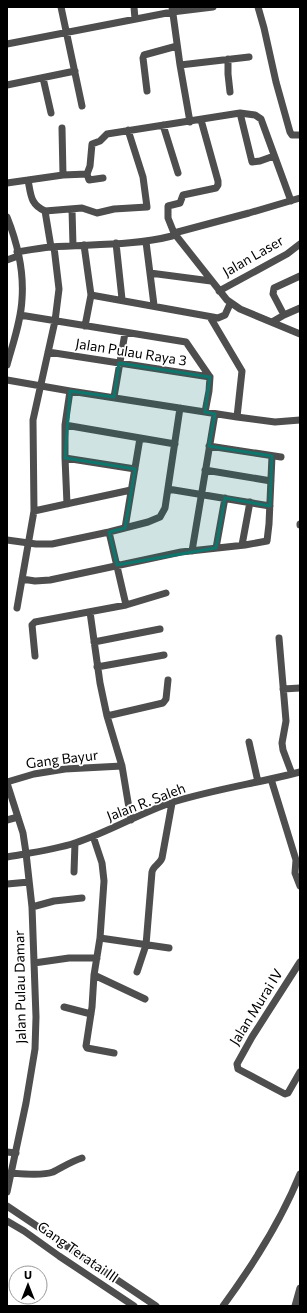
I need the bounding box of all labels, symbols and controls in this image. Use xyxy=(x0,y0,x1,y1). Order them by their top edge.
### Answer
street label: Jalan Laser xyxy=(219,231,287,280)
street label: Jalan Pulau Raya 3 xyxy=(74,334,188,369)
street label: Gang Bayur xyxy=(25,746,99,771)
street label: Jalan R. Saleh xyxy=(104,779,188,824)
street label: Jalan Pulau Damar xyxy=(10,930,29,1044)
street label: Jalan Murai IV xyxy=(225,965,286,1048)
street label: Gang Teratai III xyxy=(34,1217,122,1286)
north arrow xyxy=(8,1265,48,1305)
text: U xyxy=(24,1268,32,1281)

